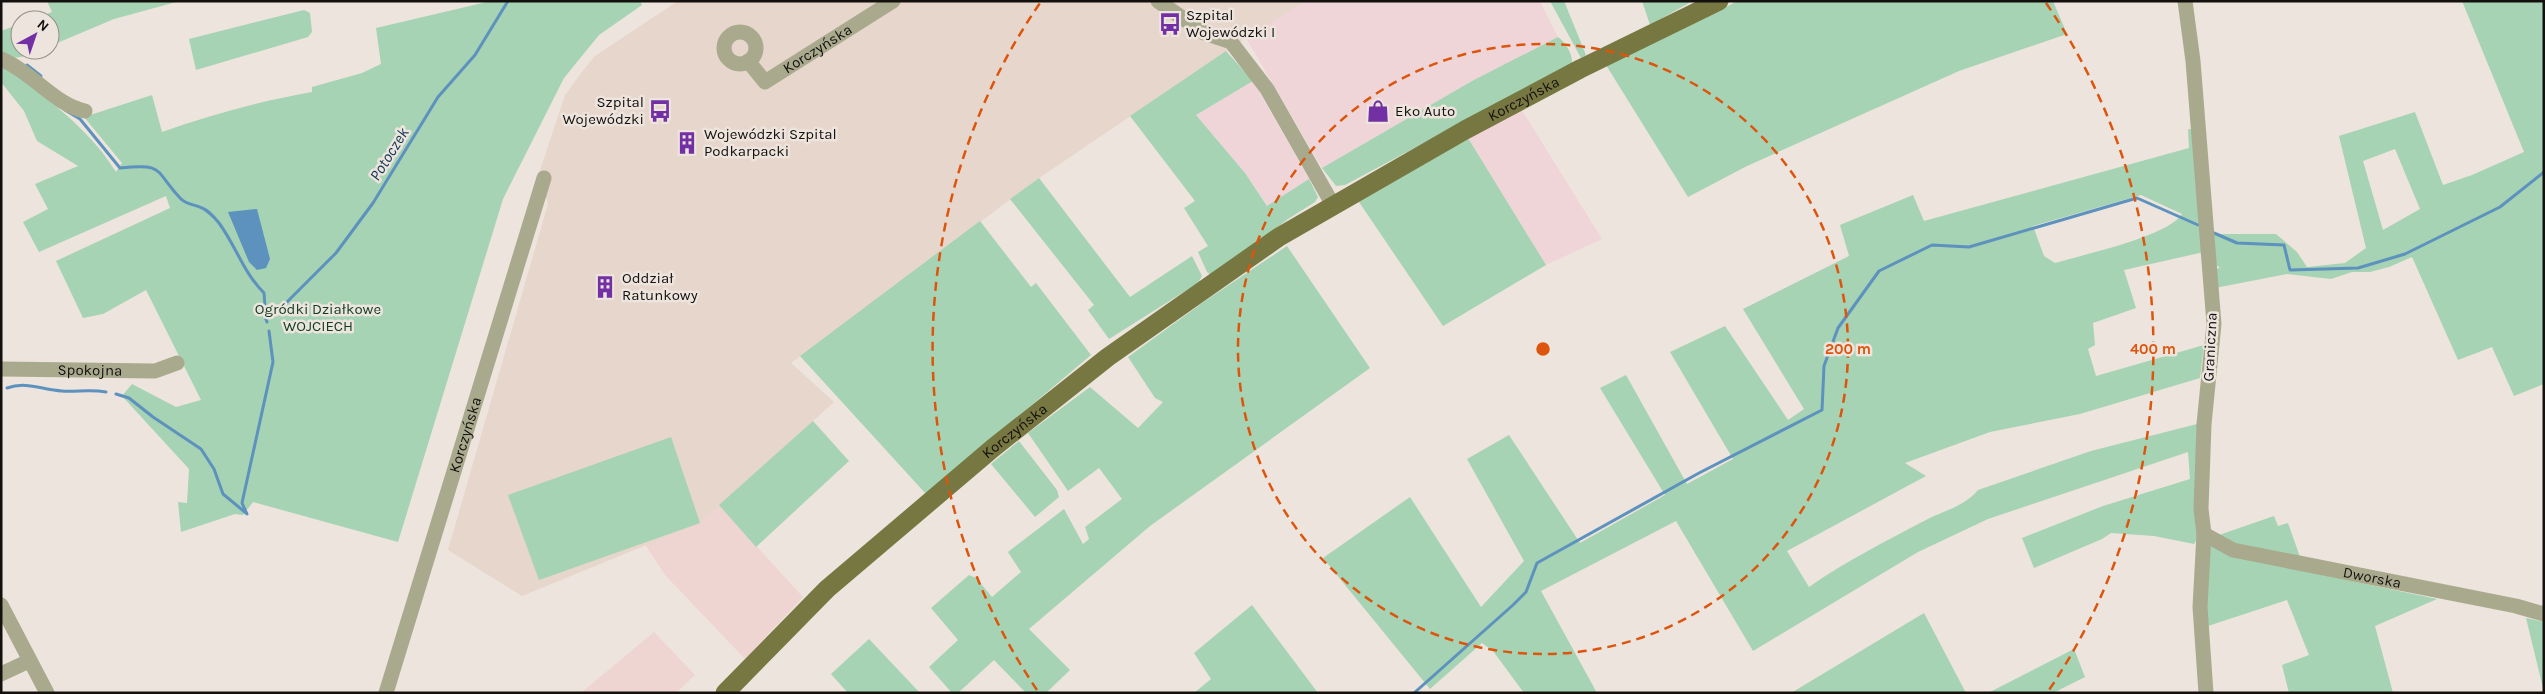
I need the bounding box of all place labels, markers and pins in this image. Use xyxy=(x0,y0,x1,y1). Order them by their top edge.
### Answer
place label: Szpital Wojewódzki I xyxy=(1186,6,1275,41)
bus stop icon: Szpital Wojewódzki I xyxy=(1157,11,1183,37)
place label: Szpital Wojewódzki xyxy=(562,93,644,128)
bus stop icon: Szpital Wojewódzki xyxy=(647,98,673,124)
shop icon: Eko Auto xyxy=(1365,98,1391,124)
place label: Eko Auto xyxy=(1395,102,1455,120)
place label: Wojewódzki Szpital Podkarpacki xyxy=(704,125,837,160)
building icon: Wojewódzki Szpital Podkarpacki xyxy=(674,130,700,156)
place label: Oddział Ratunkowy xyxy=(622,269,698,304)
building icon: Oddział Ratunkowy xyxy=(592,274,618,300)
centre of rings xyxy=(1534,340,1552,358)

